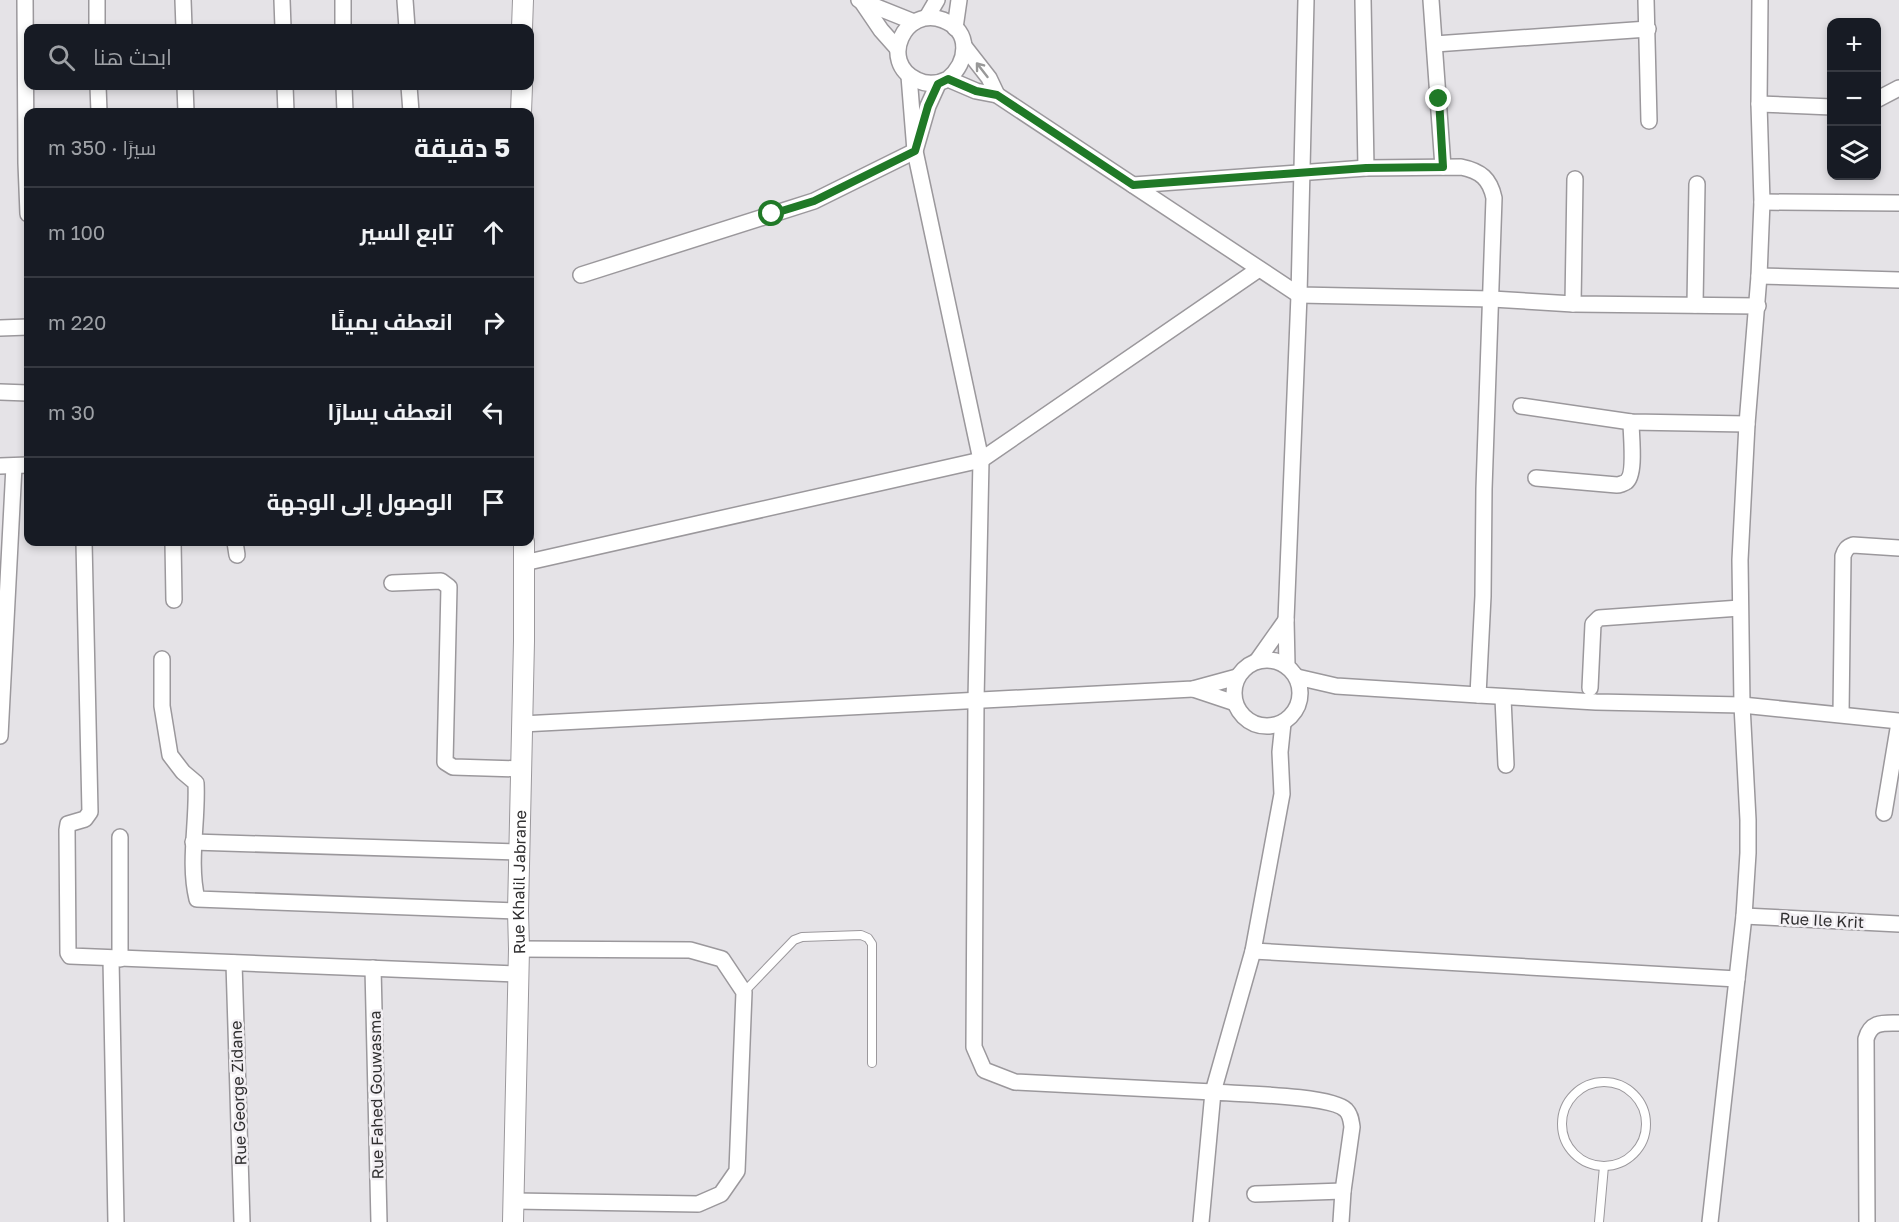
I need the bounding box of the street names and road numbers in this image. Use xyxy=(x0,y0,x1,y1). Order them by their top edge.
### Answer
street label: Rue Khalil Jabrane xyxy=(508,810,530,954)
street label: Rue Ile Krit xyxy=(1779,908,1865,932)
street label: Rue Fahed Gouwasma xyxy=(365,1011,387,1179)
street label: Rue George Zidane xyxy=(225,1020,251,1166)

